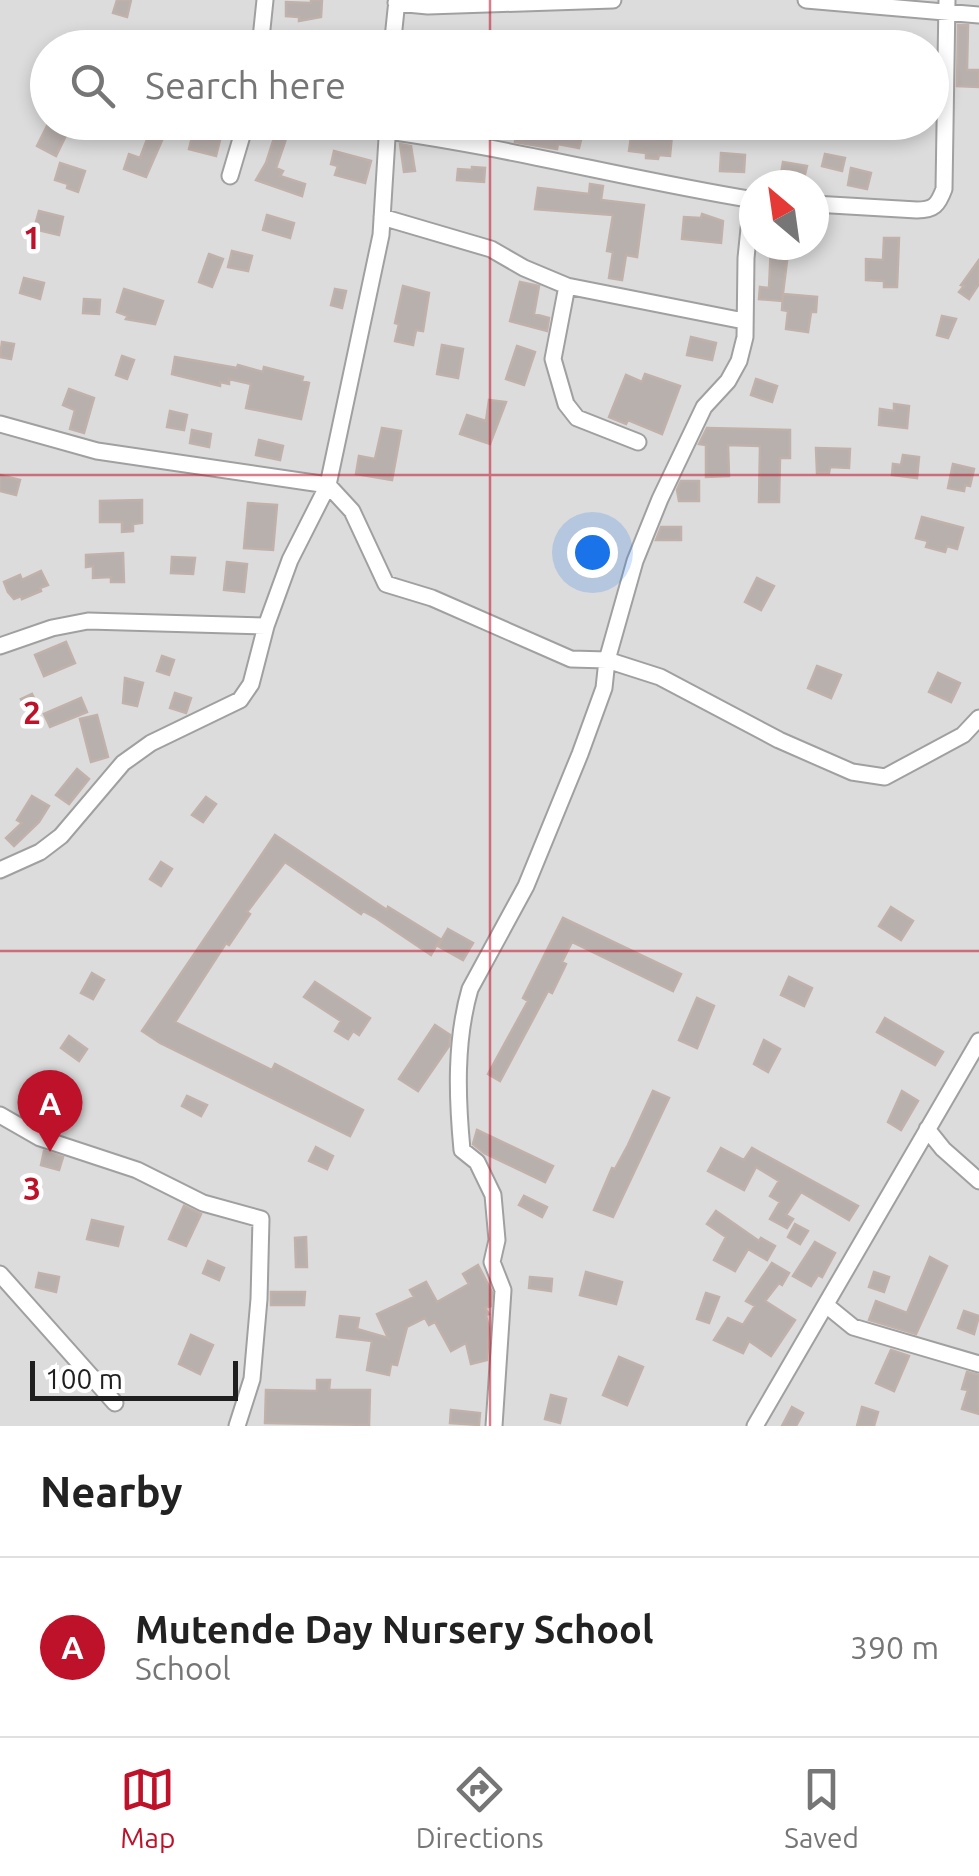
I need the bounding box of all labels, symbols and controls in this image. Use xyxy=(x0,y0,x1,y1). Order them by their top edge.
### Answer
search box xyxy=(30,30,949,140)
icon: search xyxy=(65,58,120,113)
text: Search here xyxy=(145,64,346,106)
north arrow xyxy=(739,170,829,260)
text: 1 xyxy=(23,219,41,255)
your location xyxy=(567,527,618,578)
text: 2 xyxy=(23,694,41,730)
pin: A xyxy=(18,1070,82,1152)
text: 3 xyxy=(23,1170,41,1206)
scale bar xyxy=(30,1356,238,1400)
text: 100 m xyxy=(45,1363,123,1394)
text: Nearby xyxy=(40,1468,183,1515)
text: Mutende Day Nursery School xyxy=(135,1608,653,1650)
text: A xyxy=(61,1629,84,1665)
text: 390 m xyxy=(850,1629,939,1665)
text: School xyxy=(135,1650,231,1686)
tab: Map xyxy=(120,1762,175,1853)
tab: Directions xyxy=(416,1762,544,1853)
tab: Saved xyxy=(784,1762,859,1853)

